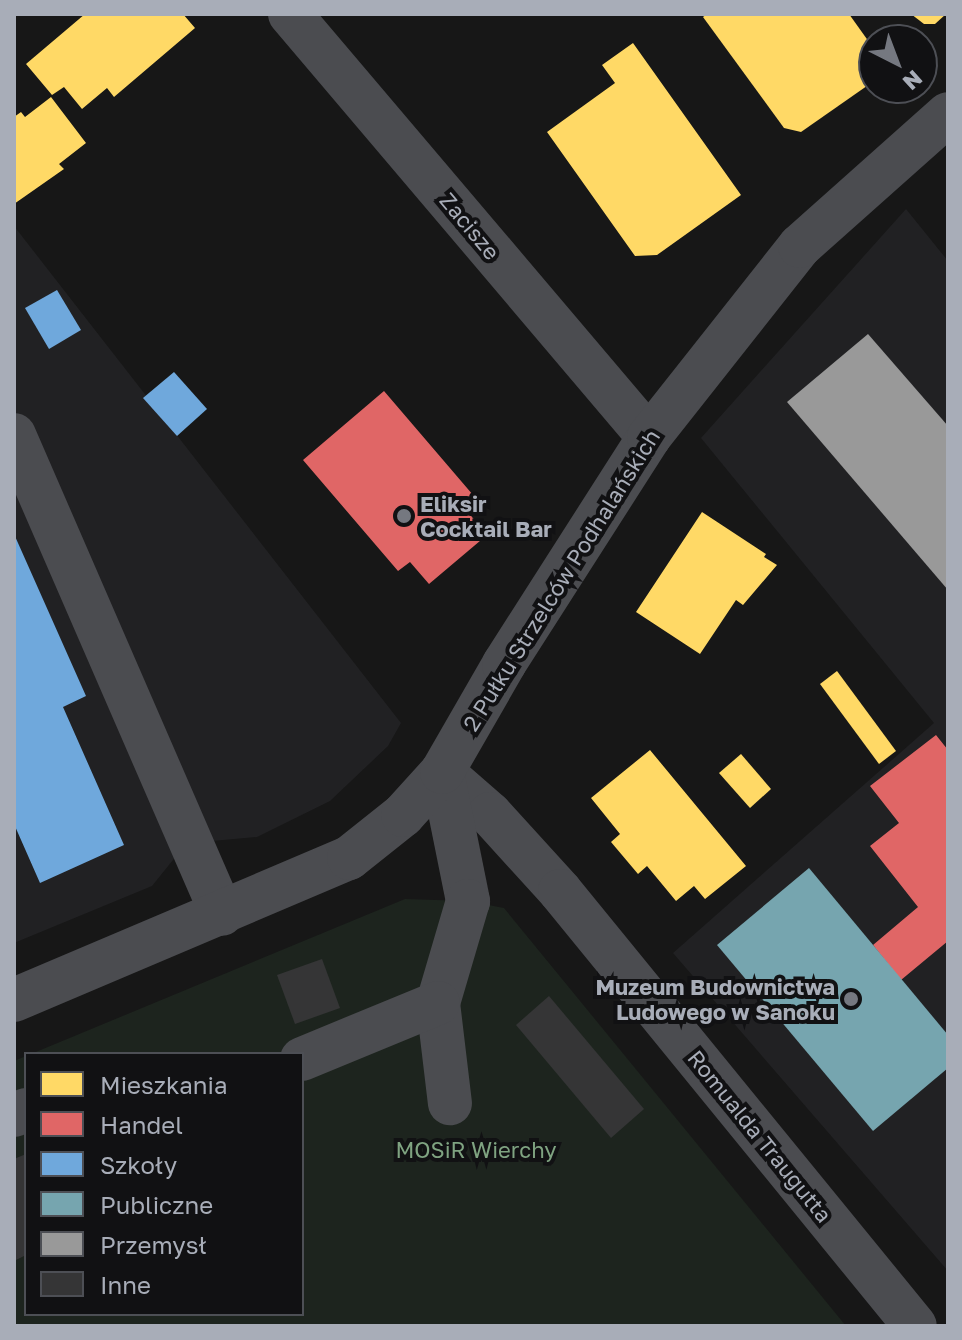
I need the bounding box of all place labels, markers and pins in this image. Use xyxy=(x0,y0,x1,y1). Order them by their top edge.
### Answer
place label: Eliksir Cocktail Bar xyxy=(420,490,552,542)
marker: Eliksir Cocktail Bar xyxy=(395,507,413,525)
place label: Muzeum Budownictwa Ludowego w Sanoku xyxy=(595,973,835,1024)
marker: Muzeum Budownictwa Ludowego w Sanoku xyxy=(842,990,860,1008)

